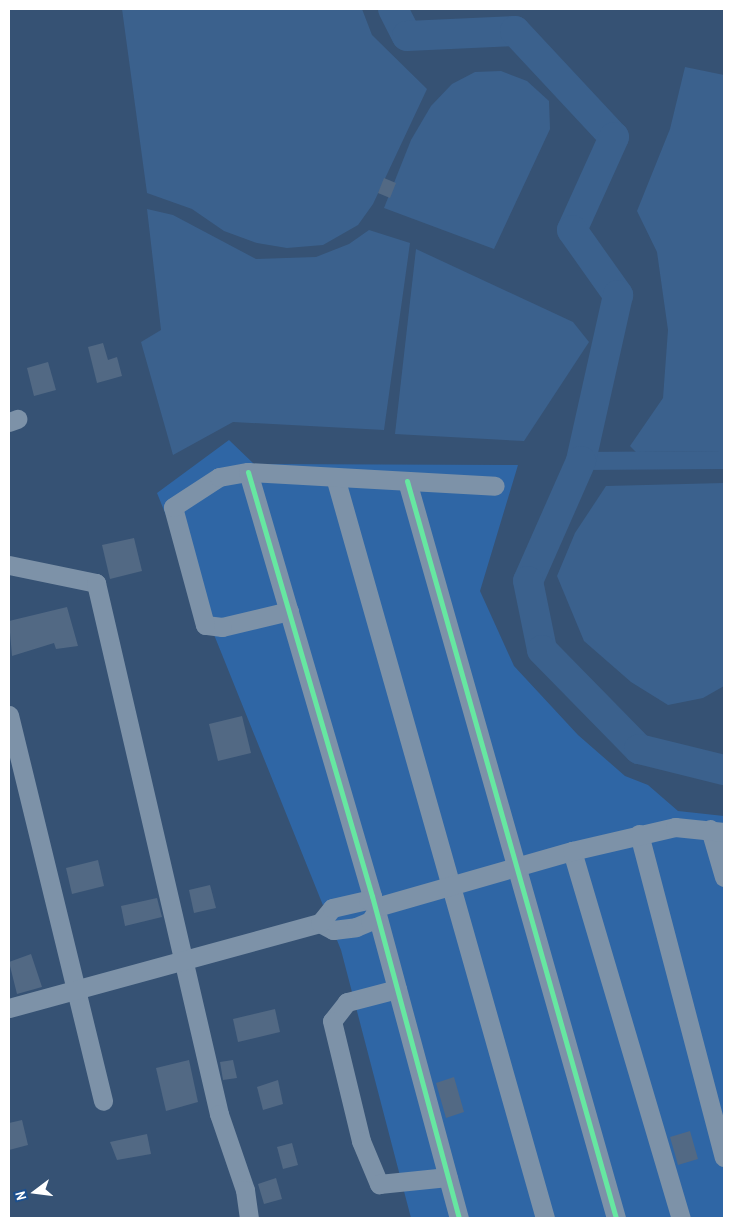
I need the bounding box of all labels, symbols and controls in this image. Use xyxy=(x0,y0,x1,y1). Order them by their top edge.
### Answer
north arrow xyxy=(10,1167,60,1217)
text: N xyxy=(11,1190,30,1202)

